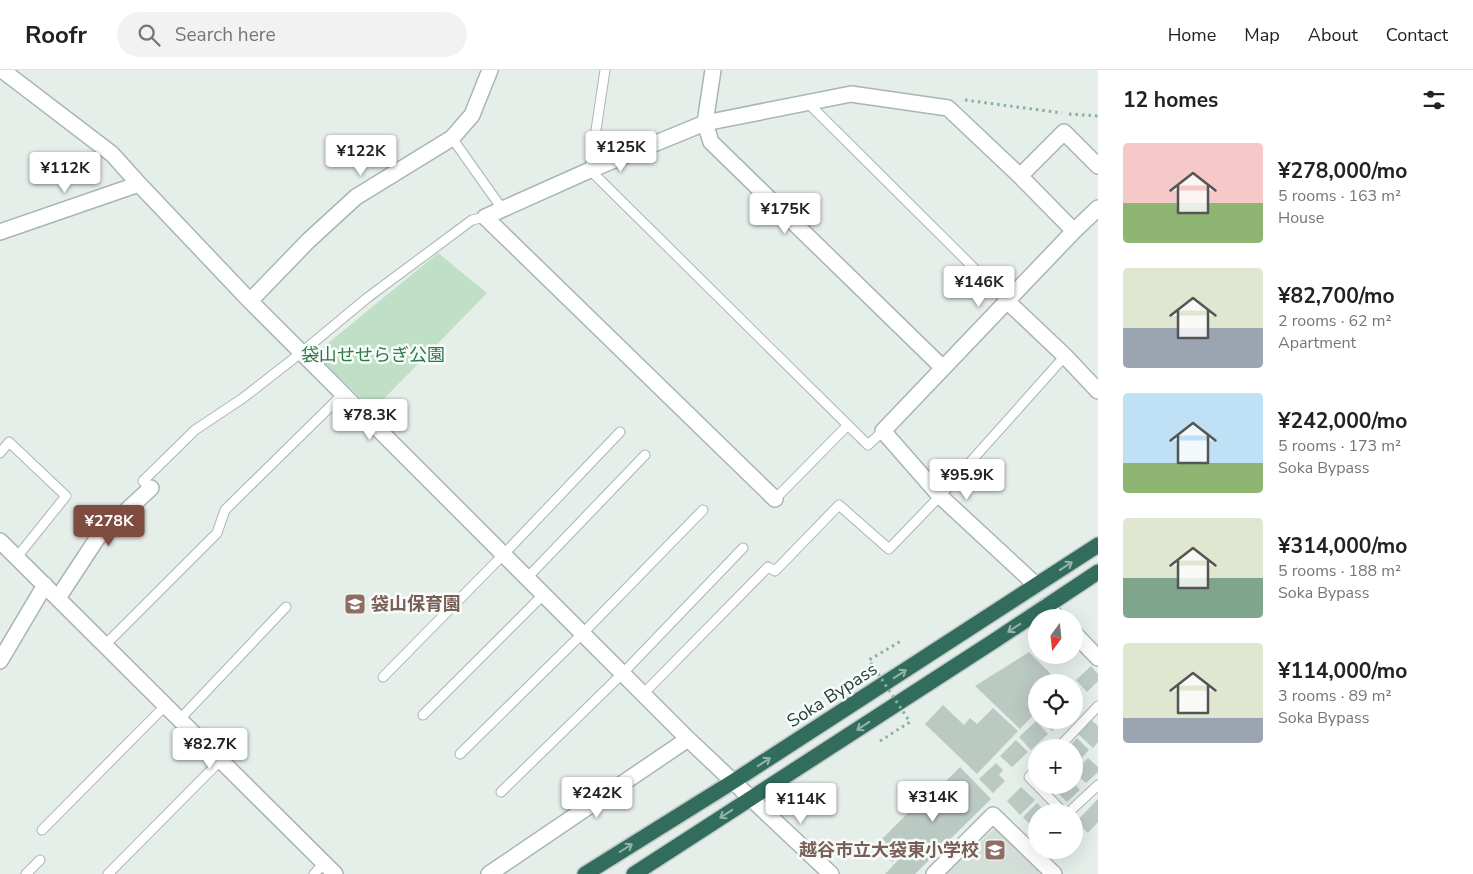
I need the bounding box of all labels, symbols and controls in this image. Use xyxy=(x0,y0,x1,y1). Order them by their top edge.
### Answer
search box xyxy=(117,12,467,57)
text: Roofr xyxy=(25,19,87,51)
icon: search xyxy=(135,21,163,49)
text: Search here xyxy=(175,22,276,48)
text: Home xyxy=(1168,23,1216,47)
text: Map xyxy=(1244,23,1280,47)
text: About xyxy=(1308,23,1358,47)
text: Contact xyxy=(1386,23,1448,47)
text: 12 homes xyxy=(1123,86,1218,114)
icon: filters xyxy=(1420,86,1448,114)
pin: ¥125K xyxy=(586,131,656,173)
pin: ¥122K xyxy=(326,134,396,177)
text: ¥125K xyxy=(596,136,646,158)
text: ¥122K xyxy=(336,140,386,162)
pin: ¥112K xyxy=(30,152,100,194)
text: ¥112K xyxy=(40,157,90,179)
text: ¥278,000/mo xyxy=(1278,157,1407,185)
icon: home xyxy=(1163,163,1223,223)
text: 5 rooms · 163 m² xyxy=(1278,185,1401,207)
pin: ¥175K xyxy=(750,192,820,235)
text: ¥175K xyxy=(760,198,810,220)
text: House xyxy=(1278,207,1324,229)
pin: ¥146K xyxy=(944,266,1014,308)
text: ¥146K xyxy=(954,271,1004,293)
text: ¥82,700/mo xyxy=(1278,282,1395,310)
icon: home xyxy=(1163,288,1223,348)
text: 2 rooms · 62 m² xyxy=(1278,310,1391,332)
text: Apartment xyxy=(1278,332,1356,354)
park label: 袋山せせらぎ公園 xyxy=(301,343,445,367)
pin: ¥78.3K xyxy=(329,398,411,441)
text: ¥78.3K xyxy=(344,404,397,426)
text: ¥242,000/mo xyxy=(1278,407,1407,435)
icon: home xyxy=(1163,413,1223,473)
text: 5 rooms · 173 m² xyxy=(1278,435,1401,457)
text: Soka Bypass xyxy=(1278,457,1370,479)
pin: ¥95.9K xyxy=(926,458,1008,501)
text: ¥95.9K xyxy=(941,464,994,486)
pin: ¥278K xyxy=(74,504,144,547)
text: ¥278K xyxy=(84,510,134,532)
text: ¥314,000/mo xyxy=(1278,532,1407,560)
icon: home xyxy=(1163,538,1223,598)
one-way arrow xyxy=(1058,560,1072,570)
text: 5 rooms · 188 m² xyxy=(1278,560,1401,582)
text: Soka Bypass xyxy=(1278,582,1370,604)
school or university icon: 袋山保育園 xyxy=(343,592,367,616)
place label: 袋山保育園 xyxy=(371,592,461,616)
north arrow xyxy=(1028,609,1082,664)
map controls xyxy=(1028,609,1083,859)
one-way arrow xyxy=(1007,623,1021,633)
street label: Soka Bypass xyxy=(782,657,882,733)
text: ¥114,000/mo xyxy=(1278,657,1407,685)
icon: home xyxy=(1163,663,1223,723)
one-way arrow xyxy=(893,668,907,678)
button: locate xyxy=(1028,674,1083,729)
text: 3 rooms · 89 m² xyxy=(1278,685,1391,707)
text: Soka Bypass xyxy=(1278,707,1370,729)
one-way arrow xyxy=(856,721,870,731)
pin: ¥82.7K xyxy=(169,728,251,770)
text: ¥82.7K xyxy=(184,733,237,755)
button: + xyxy=(1028,739,1083,794)
one-way arrow xyxy=(757,757,771,767)
pin: ¥242K xyxy=(562,776,632,819)
pin: ¥314K xyxy=(898,780,968,823)
text: ¥242K xyxy=(572,782,622,804)
pin: ¥114K xyxy=(766,782,836,825)
text: ¥314K xyxy=(908,786,958,808)
text: ¥114K xyxy=(776,788,826,810)
button: − xyxy=(1028,804,1083,859)
one-way arrow xyxy=(720,809,734,819)
place label: 越谷市立大袋東小学校 xyxy=(799,838,979,862)
school or university icon: 越谷市立大袋東小学校 xyxy=(983,838,1007,862)
one-way arrow xyxy=(619,843,633,853)

